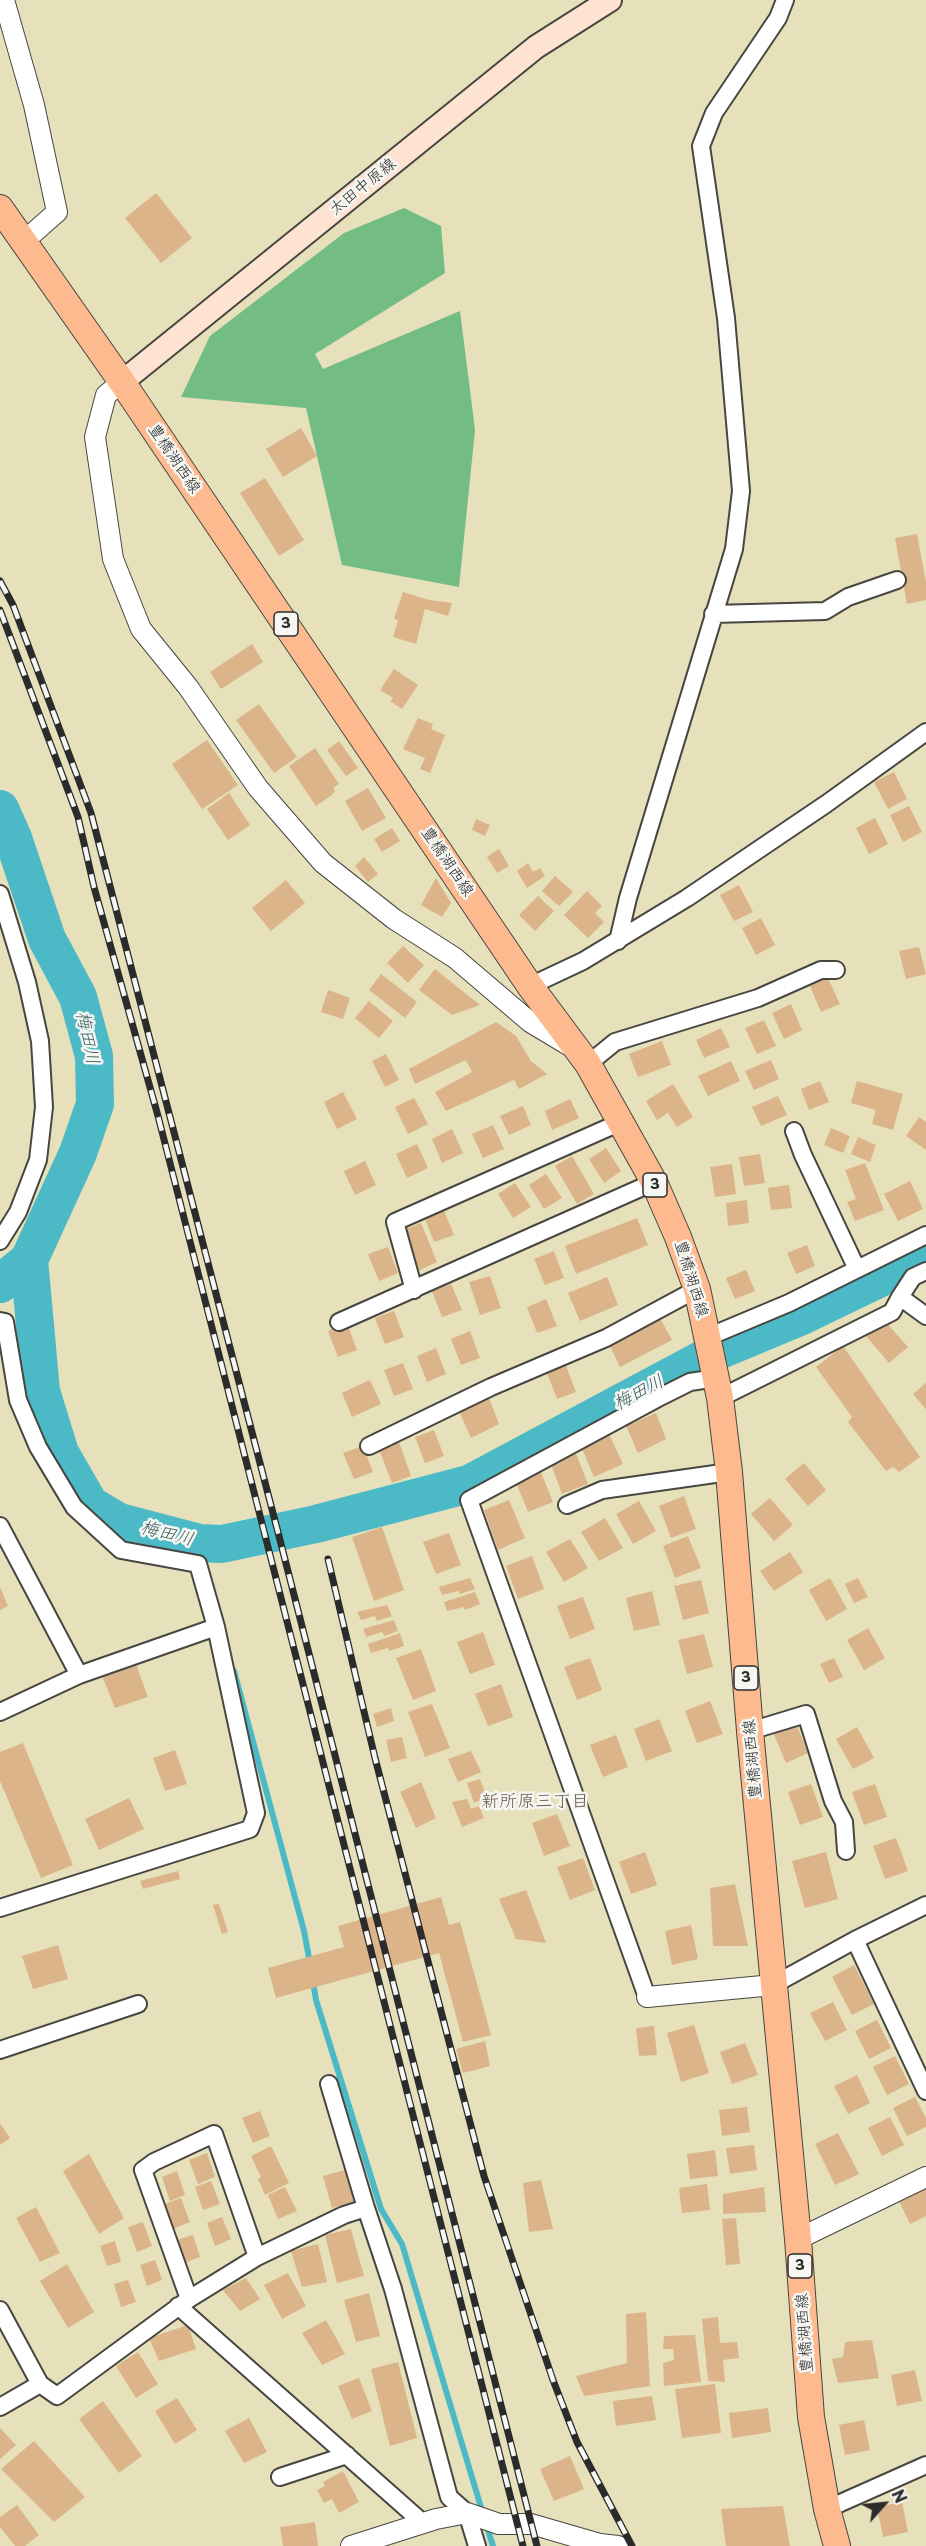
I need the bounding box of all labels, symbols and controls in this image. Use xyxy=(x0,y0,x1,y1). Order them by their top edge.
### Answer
street label: 太田中原線 xyxy=(326,154,400,220)
street label: 豊橋湖西線 xyxy=(144,420,204,498)
road number: 3 xyxy=(274,612,298,636)
street label: 豊橋湖西線 xyxy=(417,823,477,901)
water label: 梅田川 xyxy=(71,1009,103,1067)
road number: 3 xyxy=(643,1173,667,1197)
street label: 豊橋湖西線 xyxy=(670,1238,712,1320)
water label: 梅田川 xyxy=(610,1371,668,1415)
water label: 梅田川 xyxy=(138,1517,196,1551)
road number: 3 xyxy=(734,1666,758,1690)
street label: 豊橋湖西線 xyxy=(740,1718,766,1800)
district label: 新所原三丁目 xyxy=(481,1791,589,1813)
road number: 3 xyxy=(788,2254,812,2278)
street label: 豊橋湖西線 xyxy=(793,2292,817,2374)
north arrow xyxy=(854,2474,914,2534)
text: N xyxy=(886,2485,914,2507)

